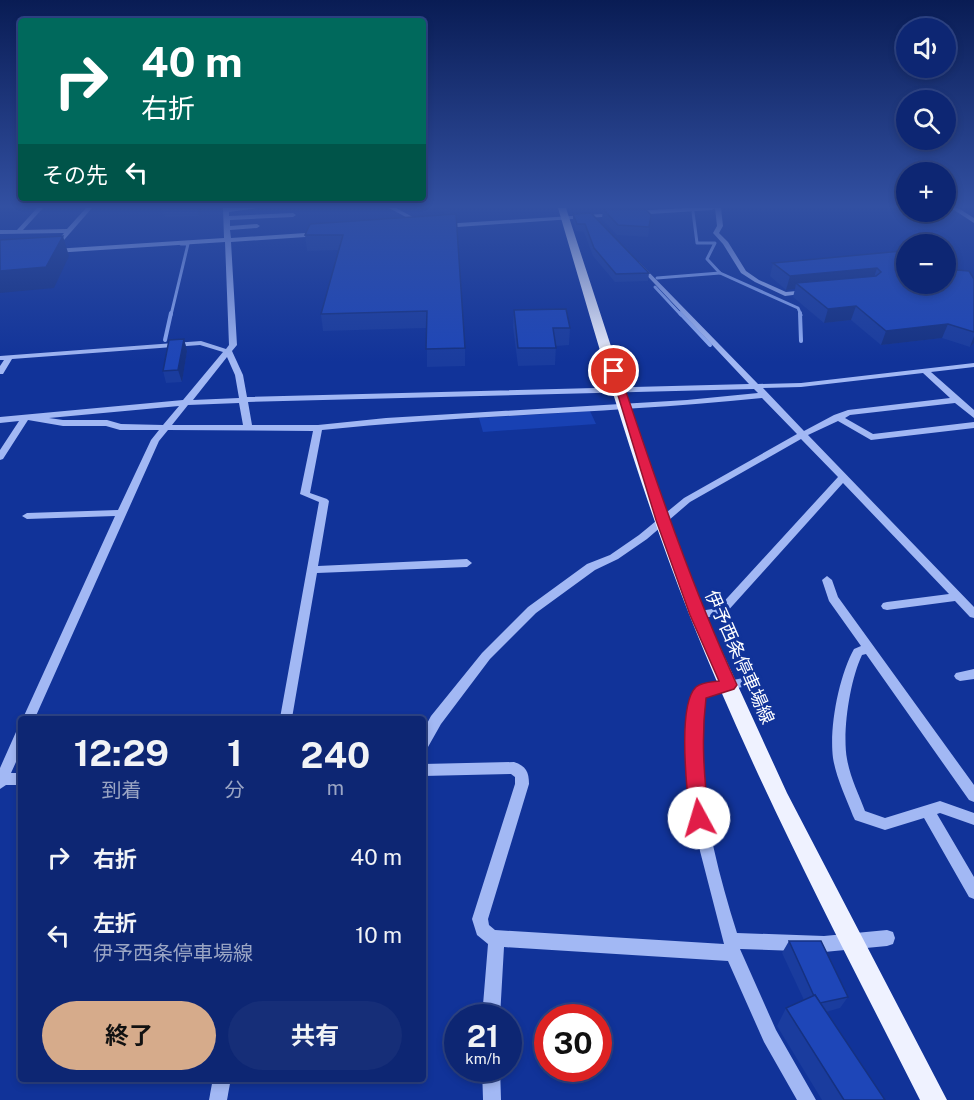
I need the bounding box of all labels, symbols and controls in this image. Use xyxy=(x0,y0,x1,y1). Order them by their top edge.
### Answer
map controls xyxy=(896,18,956,294)
button: sound xyxy=(896,18,956,78)
text: 40 m xyxy=(141,37,243,86)
icon: right xyxy=(42,42,120,120)
button: search xyxy=(896,90,956,150)
text: 右折 xyxy=(141,92,195,124)
icon: left xyxy=(120,156,153,189)
text: その先 xyxy=(42,162,108,188)
button: + xyxy=(896,162,956,222)
button: − xyxy=(896,234,956,294)
pin xyxy=(588,345,639,396)
icon: arrive xyxy=(597,354,630,387)
street label: 伊予西条停車場線 xyxy=(701,587,779,727)
text: 12:29 xyxy=(74,732,169,774)
text: 1 xyxy=(227,732,242,774)
text: 240 xyxy=(301,734,370,776)
text: m xyxy=(327,776,344,800)
text: 到着 xyxy=(101,778,141,802)
text: 分 xyxy=(225,778,245,802)
position arrow xyxy=(667,786,731,850)
icon: right xyxy=(42,841,75,874)
text: 40 m xyxy=(350,844,402,870)
text: 右折 xyxy=(93,846,137,872)
text: 左折 xyxy=(93,910,137,936)
icon: left xyxy=(42,919,75,952)
text: 10 m xyxy=(355,922,402,948)
text: 伊予西条停車場線 xyxy=(93,941,253,965)
button: 終了 xyxy=(42,1001,216,1070)
button: 共有 xyxy=(228,1001,402,1070)
speed limit sign: 30 xyxy=(534,1004,612,1082)
text: 21 xyxy=(467,1018,499,1054)
text: km/h xyxy=(465,1050,501,1067)

